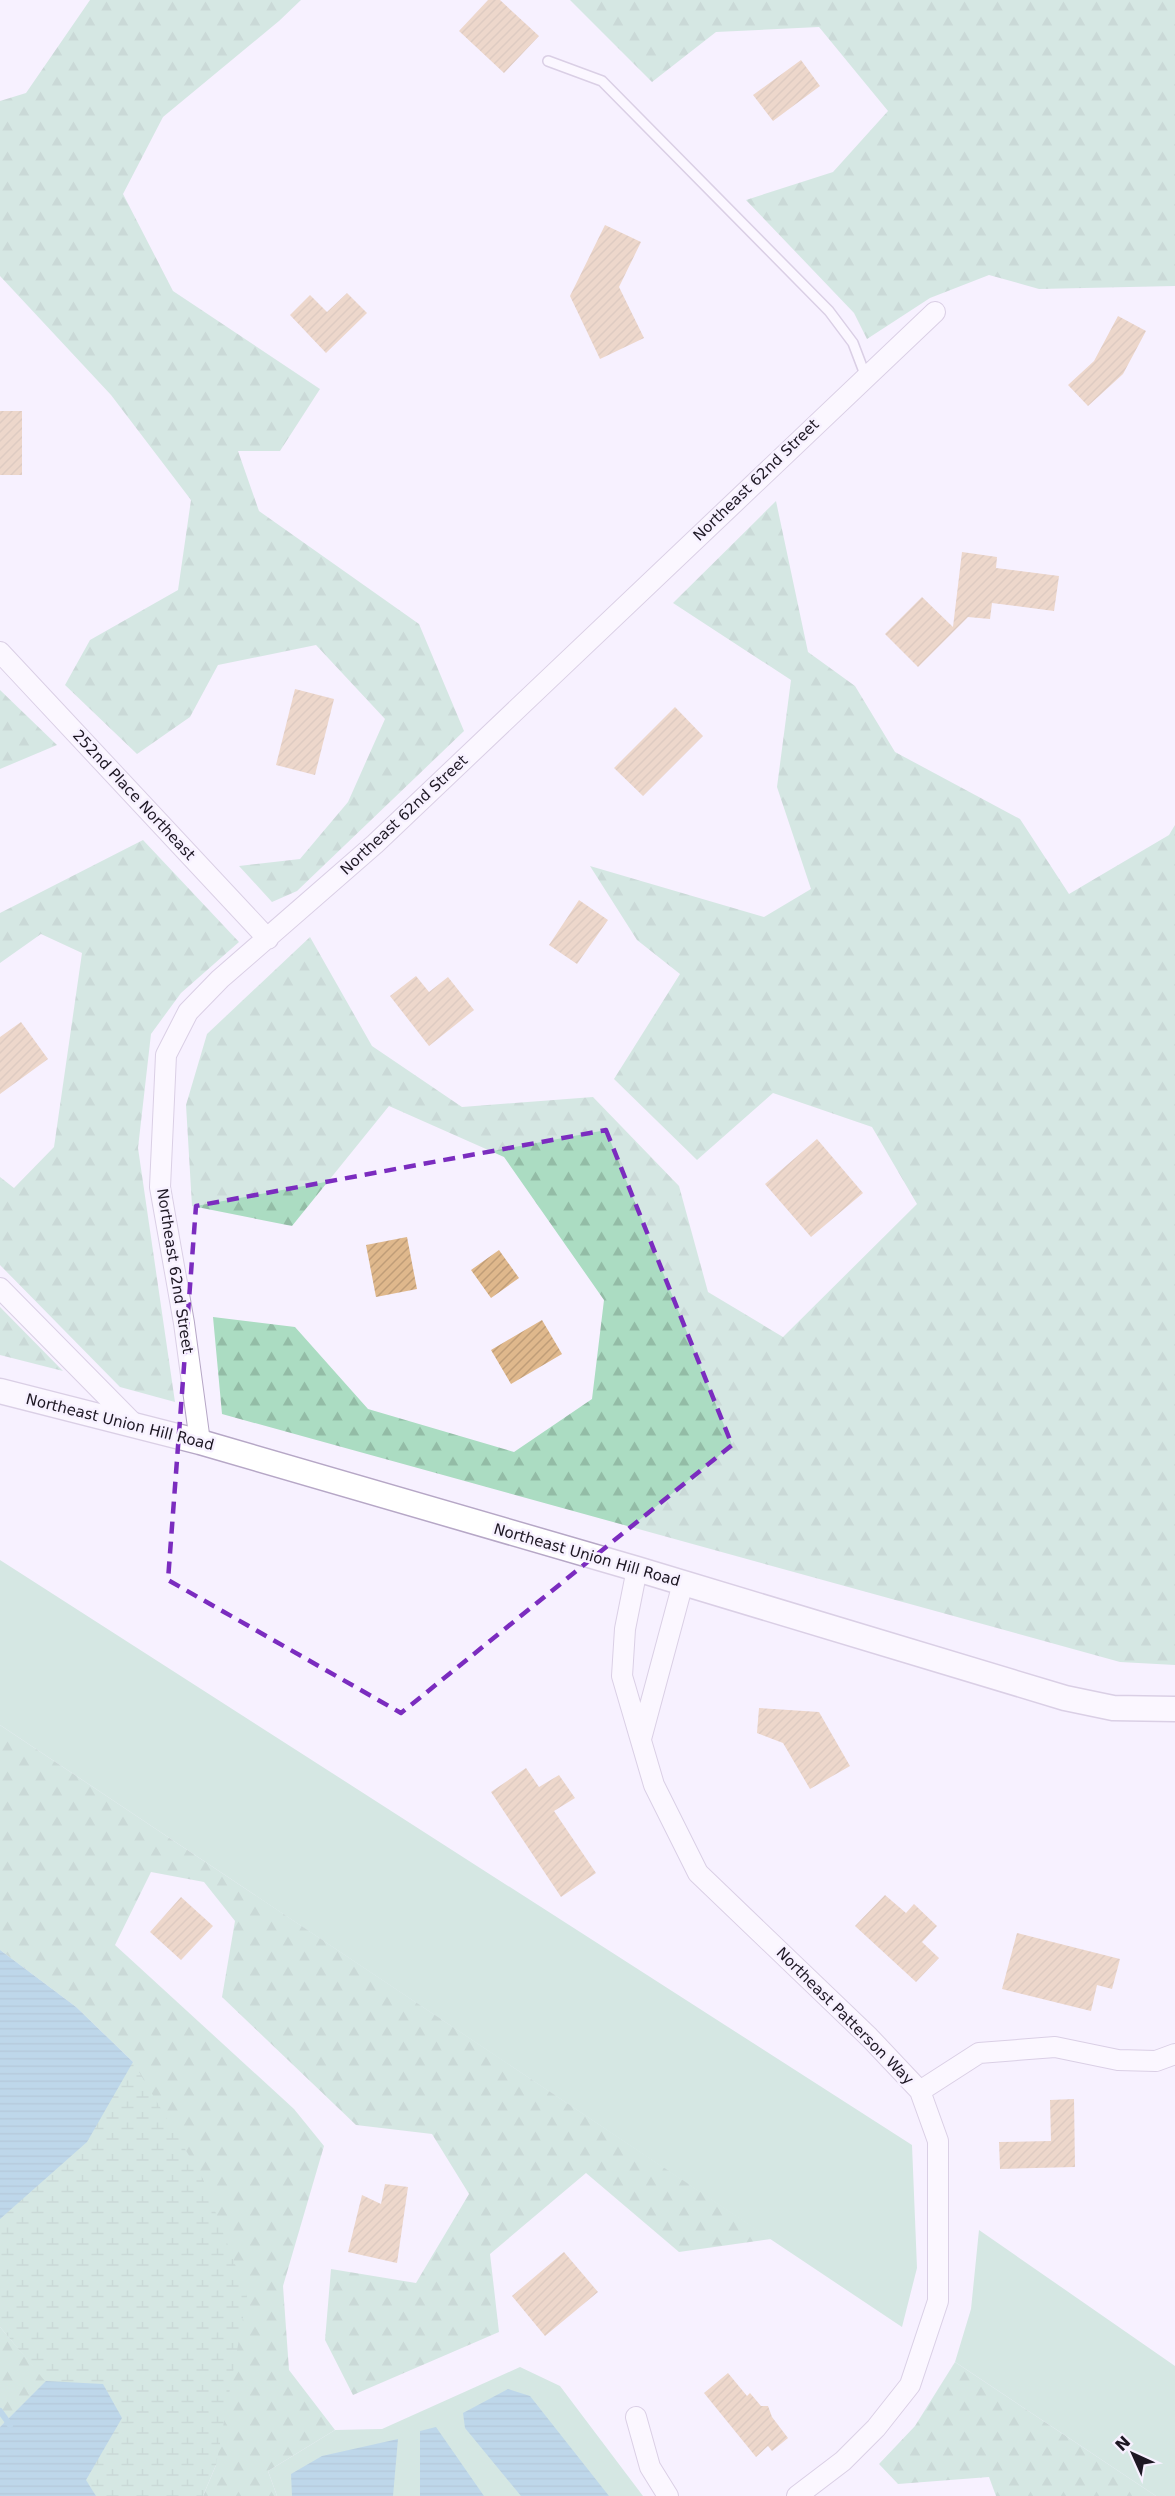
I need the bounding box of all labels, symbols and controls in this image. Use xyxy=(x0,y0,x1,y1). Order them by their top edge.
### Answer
street label: Northeast 62nd Street xyxy=(690,415,823,545)
street label: 252nd Place Northeast xyxy=(69,726,199,864)
street label: Northeast 62nd Street xyxy=(337,751,471,879)
street label: Northeast 62nd Street xyxy=(153,1187,197,1355)
street label: Northeast Union Hill Road xyxy=(24,1390,216,1454)
street label: Northeast Union Hill Road xyxy=(492,1520,682,1590)
street label: Northeast Patterson Way xyxy=(773,1944,917,2088)
north arrow xyxy=(1103,2424,1163,2484)
text: N xyxy=(1111,2432,1134,2455)

